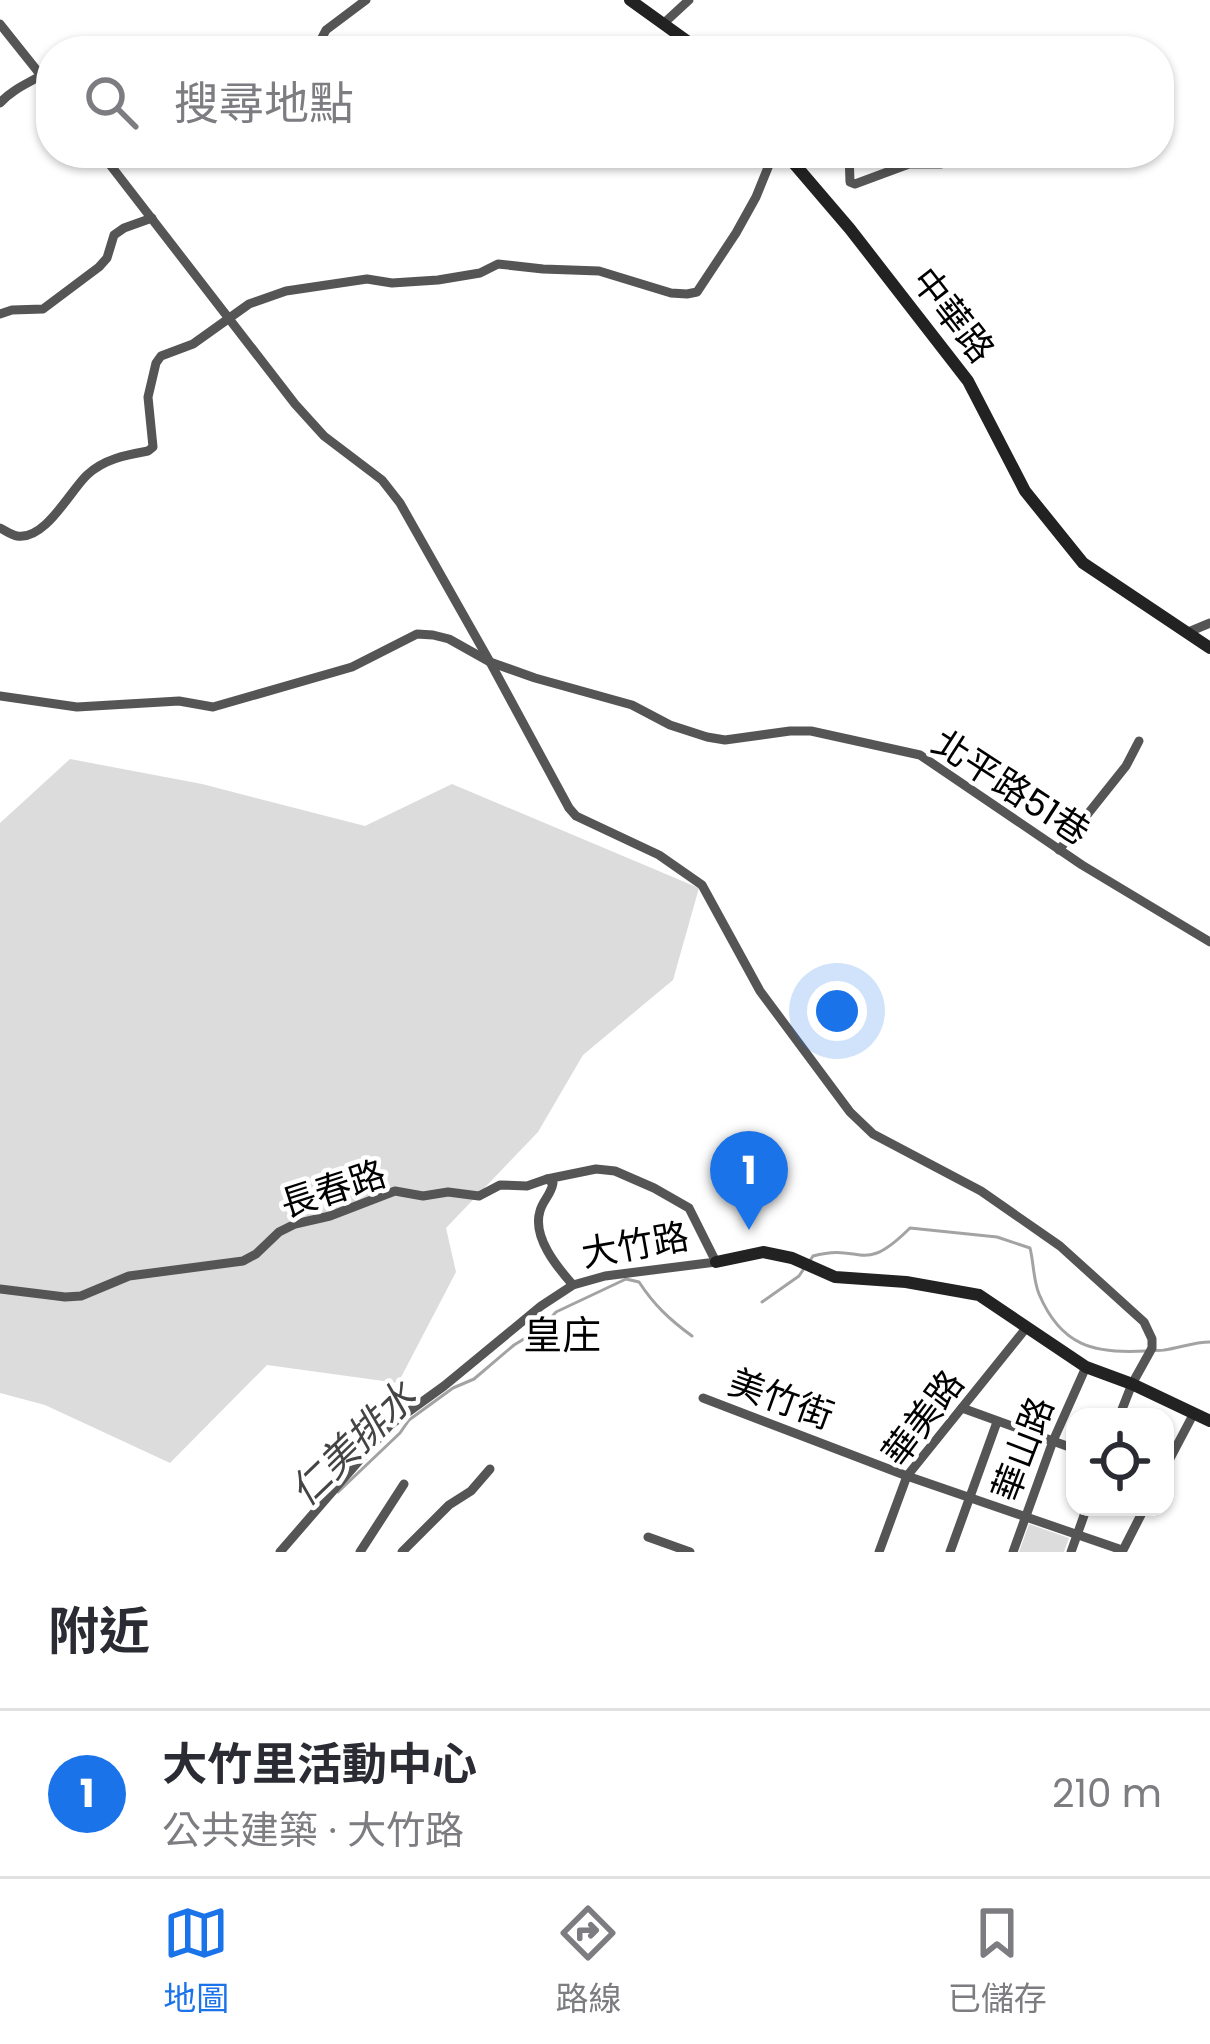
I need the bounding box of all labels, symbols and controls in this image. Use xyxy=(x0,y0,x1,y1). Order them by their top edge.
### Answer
search box xyxy=(36,36,1174,168)
icon: search xyxy=(78,69,144,135)
text: 搜尋地點 xyxy=(174,72,354,135)
street label: 中華路 xyxy=(900,257,1006,373)
street label: 北平路51巷 xyxy=(922,717,1100,857)
your location xyxy=(807,981,867,1041)
pin: 1 xyxy=(710,1131,788,1230)
street label: 長春路 xyxy=(274,1148,392,1230)
street label: 大竹路 xyxy=(577,1211,693,1279)
district label: 皇庄 xyxy=(523,1308,601,1363)
street label: 美竹街 xyxy=(722,1357,840,1441)
street label: 華美路 xyxy=(870,1360,976,1476)
water label: 仁美排水 xyxy=(278,1369,430,1518)
street label: 華山路 xyxy=(980,1389,1066,1509)
map controls xyxy=(1066,1408,1174,1516)
button: locate xyxy=(1066,1408,1174,1516)
text: 附近 xyxy=(48,1595,150,1667)
text: 大竹里活動中心 xyxy=(162,1733,477,1796)
text: 1 xyxy=(80,1766,94,1821)
text: 210 m xyxy=(1052,1766,1162,1821)
text: 公共建築 · 大竹路 xyxy=(162,1803,464,1858)
tab: 地圖 xyxy=(163,1900,229,2024)
tab: 路線 xyxy=(555,1900,621,2024)
tab: 已儲存 xyxy=(948,1900,1047,2024)

